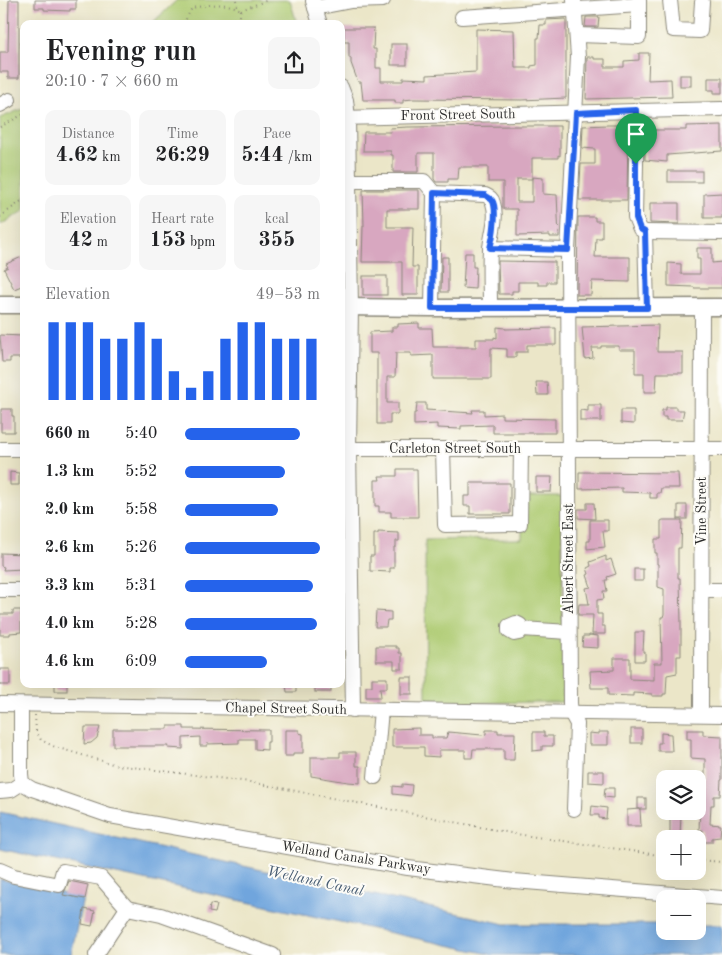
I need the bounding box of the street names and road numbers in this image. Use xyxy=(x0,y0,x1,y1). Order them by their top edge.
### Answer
street label: Front Street South xyxy=(400,107,516,123)
street label: Carleton Street South xyxy=(389,442,521,456)
street label: Vine Street xyxy=(695,476,709,546)
street label: Albert Street East xyxy=(562,503,576,615)
street label: Chapel Street South xyxy=(225,701,347,717)
street label: Welland Canals Parkway xyxy=(280,839,432,877)

